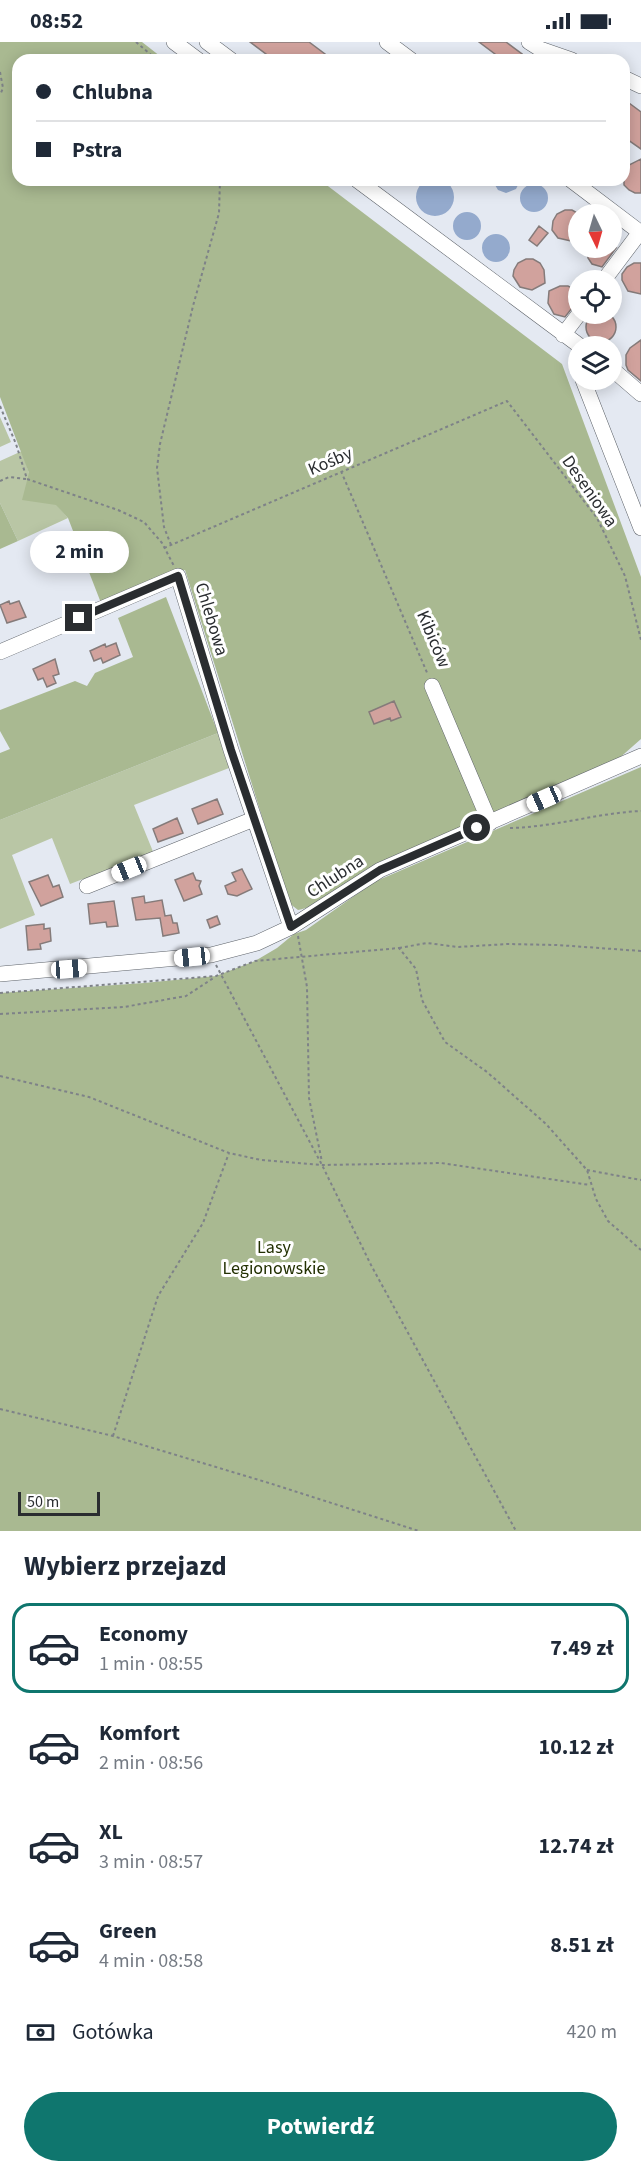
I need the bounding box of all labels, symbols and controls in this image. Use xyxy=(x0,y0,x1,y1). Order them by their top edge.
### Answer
text: 08:52 xyxy=(30,5,83,37)
text: Chlubna xyxy=(72,76,153,108)
text: Pstra xyxy=(72,134,122,166)
north arrow xyxy=(568,204,622,258)
map controls xyxy=(568,204,622,390)
button: locate xyxy=(568,270,622,324)
button: layers xyxy=(568,336,622,390)
street label: Kośby xyxy=(304,441,357,482)
street label: Deseniowa xyxy=(556,450,623,532)
callout: 2 min xyxy=(29,531,128,573)
text: 2 min xyxy=(55,538,104,566)
street label: Chlebowa xyxy=(189,580,234,659)
route end xyxy=(65,604,92,631)
street label: Kibiców xyxy=(410,607,457,672)
car xyxy=(524,783,564,815)
route start xyxy=(463,814,490,841)
street label: Chlubna xyxy=(302,849,369,904)
car xyxy=(109,854,149,884)
car xyxy=(173,946,211,968)
car xyxy=(50,959,88,979)
park label: Lasy Legionowskie xyxy=(223,1235,325,1281)
scale bar xyxy=(18,1489,100,1516)
text: 50 m xyxy=(27,1491,59,1513)
text: Wybierz przejazd xyxy=(24,1547,227,1586)
text: Economy xyxy=(99,1618,188,1650)
icon: car xyxy=(27,1621,81,1675)
text: 7.49 zł xyxy=(550,1632,614,1664)
text: 1 min · 08:55 xyxy=(99,1650,203,1678)
text: Komfort xyxy=(99,1717,180,1749)
icon: car xyxy=(27,1720,81,1774)
text: 10.12 zł xyxy=(539,1731,614,1763)
text: 2 min · 08:56 xyxy=(99,1749,203,1777)
text: XL xyxy=(99,1816,123,1848)
icon: car xyxy=(27,1819,81,1873)
text: 12.74 zł xyxy=(539,1830,614,1862)
text: 3 min · 08:57 xyxy=(99,1848,203,1876)
text: Green xyxy=(99,1915,157,1947)
icon: car xyxy=(27,1918,81,1972)
text: 8.51 zł xyxy=(550,1929,614,1961)
text: 4 min · 08:58 xyxy=(99,1947,203,1975)
icon: cash xyxy=(24,2016,57,2049)
text: Gotówka xyxy=(72,2016,154,2048)
text: 420 m xyxy=(567,2018,617,2046)
button: Potwierdź xyxy=(24,2092,617,2161)

